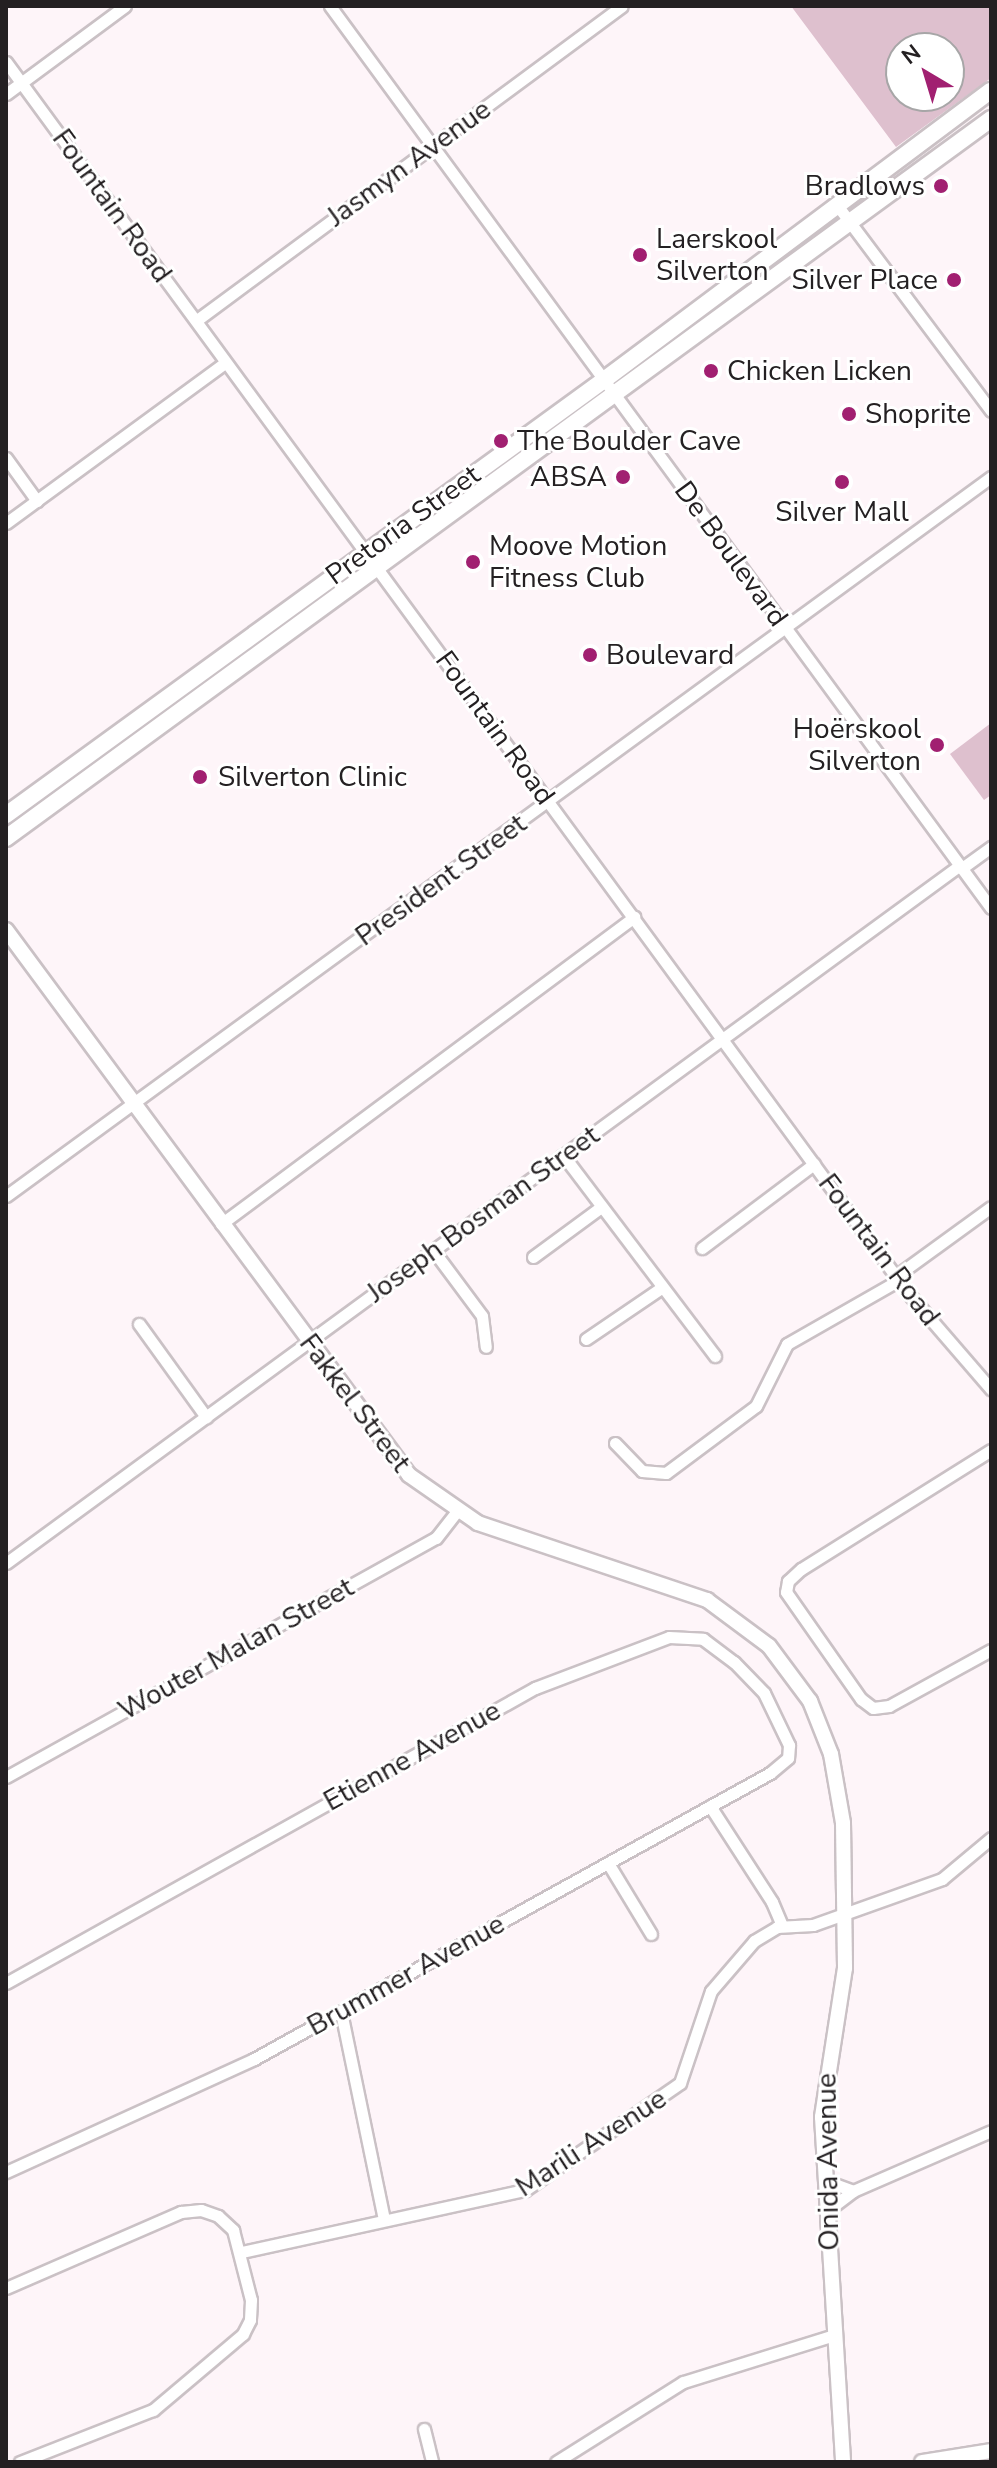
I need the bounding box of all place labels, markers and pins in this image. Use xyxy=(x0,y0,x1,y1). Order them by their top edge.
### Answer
place label: Bradlows xyxy=(805,169,925,203)
marker: Bradlows xyxy=(932,177,950,195)
place label: Laerskool Silverton xyxy=(656,222,777,288)
marker: Laerskool Silverton xyxy=(631,246,649,264)
place label: Silver Place xyxy=(792,263,938,297)
marker: Silver Place xyxy=(945,271,963,289)
place label: Chicken Licken xyxy=(727,354,912,388)
marker: Chicken Licken xyxy=(702,362,720,380)
place label: Shoprite xyxy=(865,397,971,431)
marker: Shoprite xyxy=(840,405,858,423)
place label: The Boulder Cave xyxy=(517,424,741,458)
marker: The Boulder Cave xyxy=(492,432,510,450)
place label: ABSA xyxy=(530,460,607,494)
marker: ABSA xyxy=(614,468,632,486)
marker: Silver Mall xyxy=(833,473,851,491)
place label: Silver Mall xyxy=(775,495,909,529)
place label: Moove Motion Fitness Club xyxy=(489,529,667,595)
marker: Moove Motion Fitness Club xyxy=(464,553,482,571)
place label: Boulevard xyxy=(606,638,734,672)
marker: Boulevard xyxy=(581,646,599,664)
place label: Hoërskool Silverton xyxy=(793,712,921,778)
marker: Hoërskool Silverton xyxy=(928,736,946,754)
place label: Silverton Clinic xyxy=(218,760,407,794)
marker: Silverton Clinic xyxy=(189,766,211,788)

